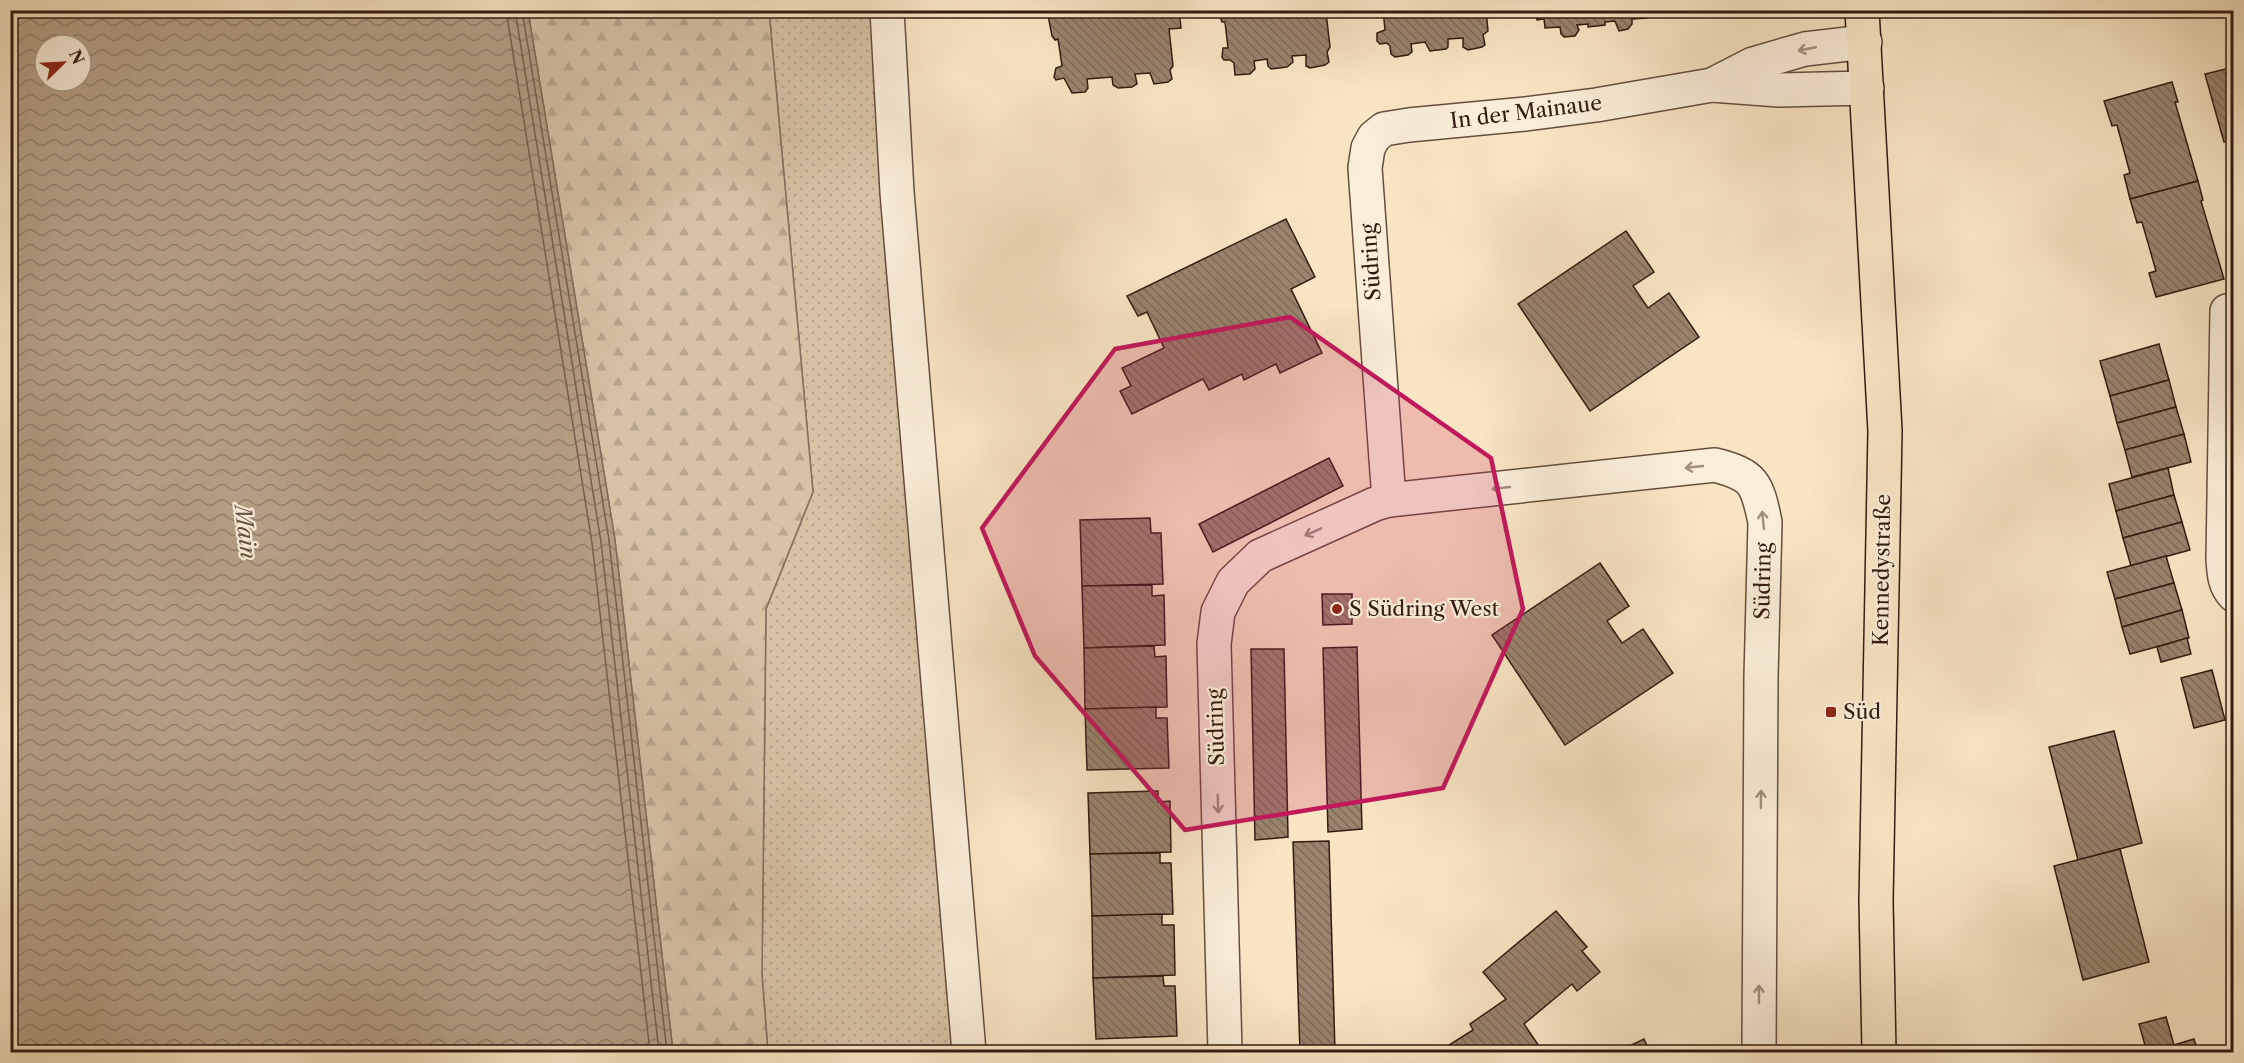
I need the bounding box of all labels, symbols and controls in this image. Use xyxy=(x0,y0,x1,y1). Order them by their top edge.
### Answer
north arrow xyxy=(33,33,93,93)
one-way arrow xyxy=(1798,44,1817,55)
text: N xyxy=(65,46,89,67)
street label: In der Mainaue xyxy=(1449,90,1603,133)
street label: Südring xyxy=(1355,222,1386,302)
one-way arrow xyxy=(1685,462,1705,473)
one-way arrow xyxy=(1491,483,1511,494)
street label: Kennedystraße xyxy=(1868,494,1895,646)
water label: Main xyxy=(228,500,262,561)
one-way arrow xyxy=(1758,511,1769,531)
one-way arrow xyxy=(1304,527,1322,539)
street label: Südring xyxy=(1749,541,1776,620)
place label: S Südring West xyxy=(1349,596,1499,621)
marker: S Südring West xyxy=(1330,602,1344,616)
street label: Südring xyxy=(1202,687,1229,766)
place label: Süd xyxy=(1843,699,1881,724)
marker: Süd xyxy=(1824,705,1838,719)
one-way arrow xyxy=(1755,790,1767,810)
one-way arrow xyxy=(1212,794,1224,814)
one-way arrow xyxy=(1753,985,1765,1005)

